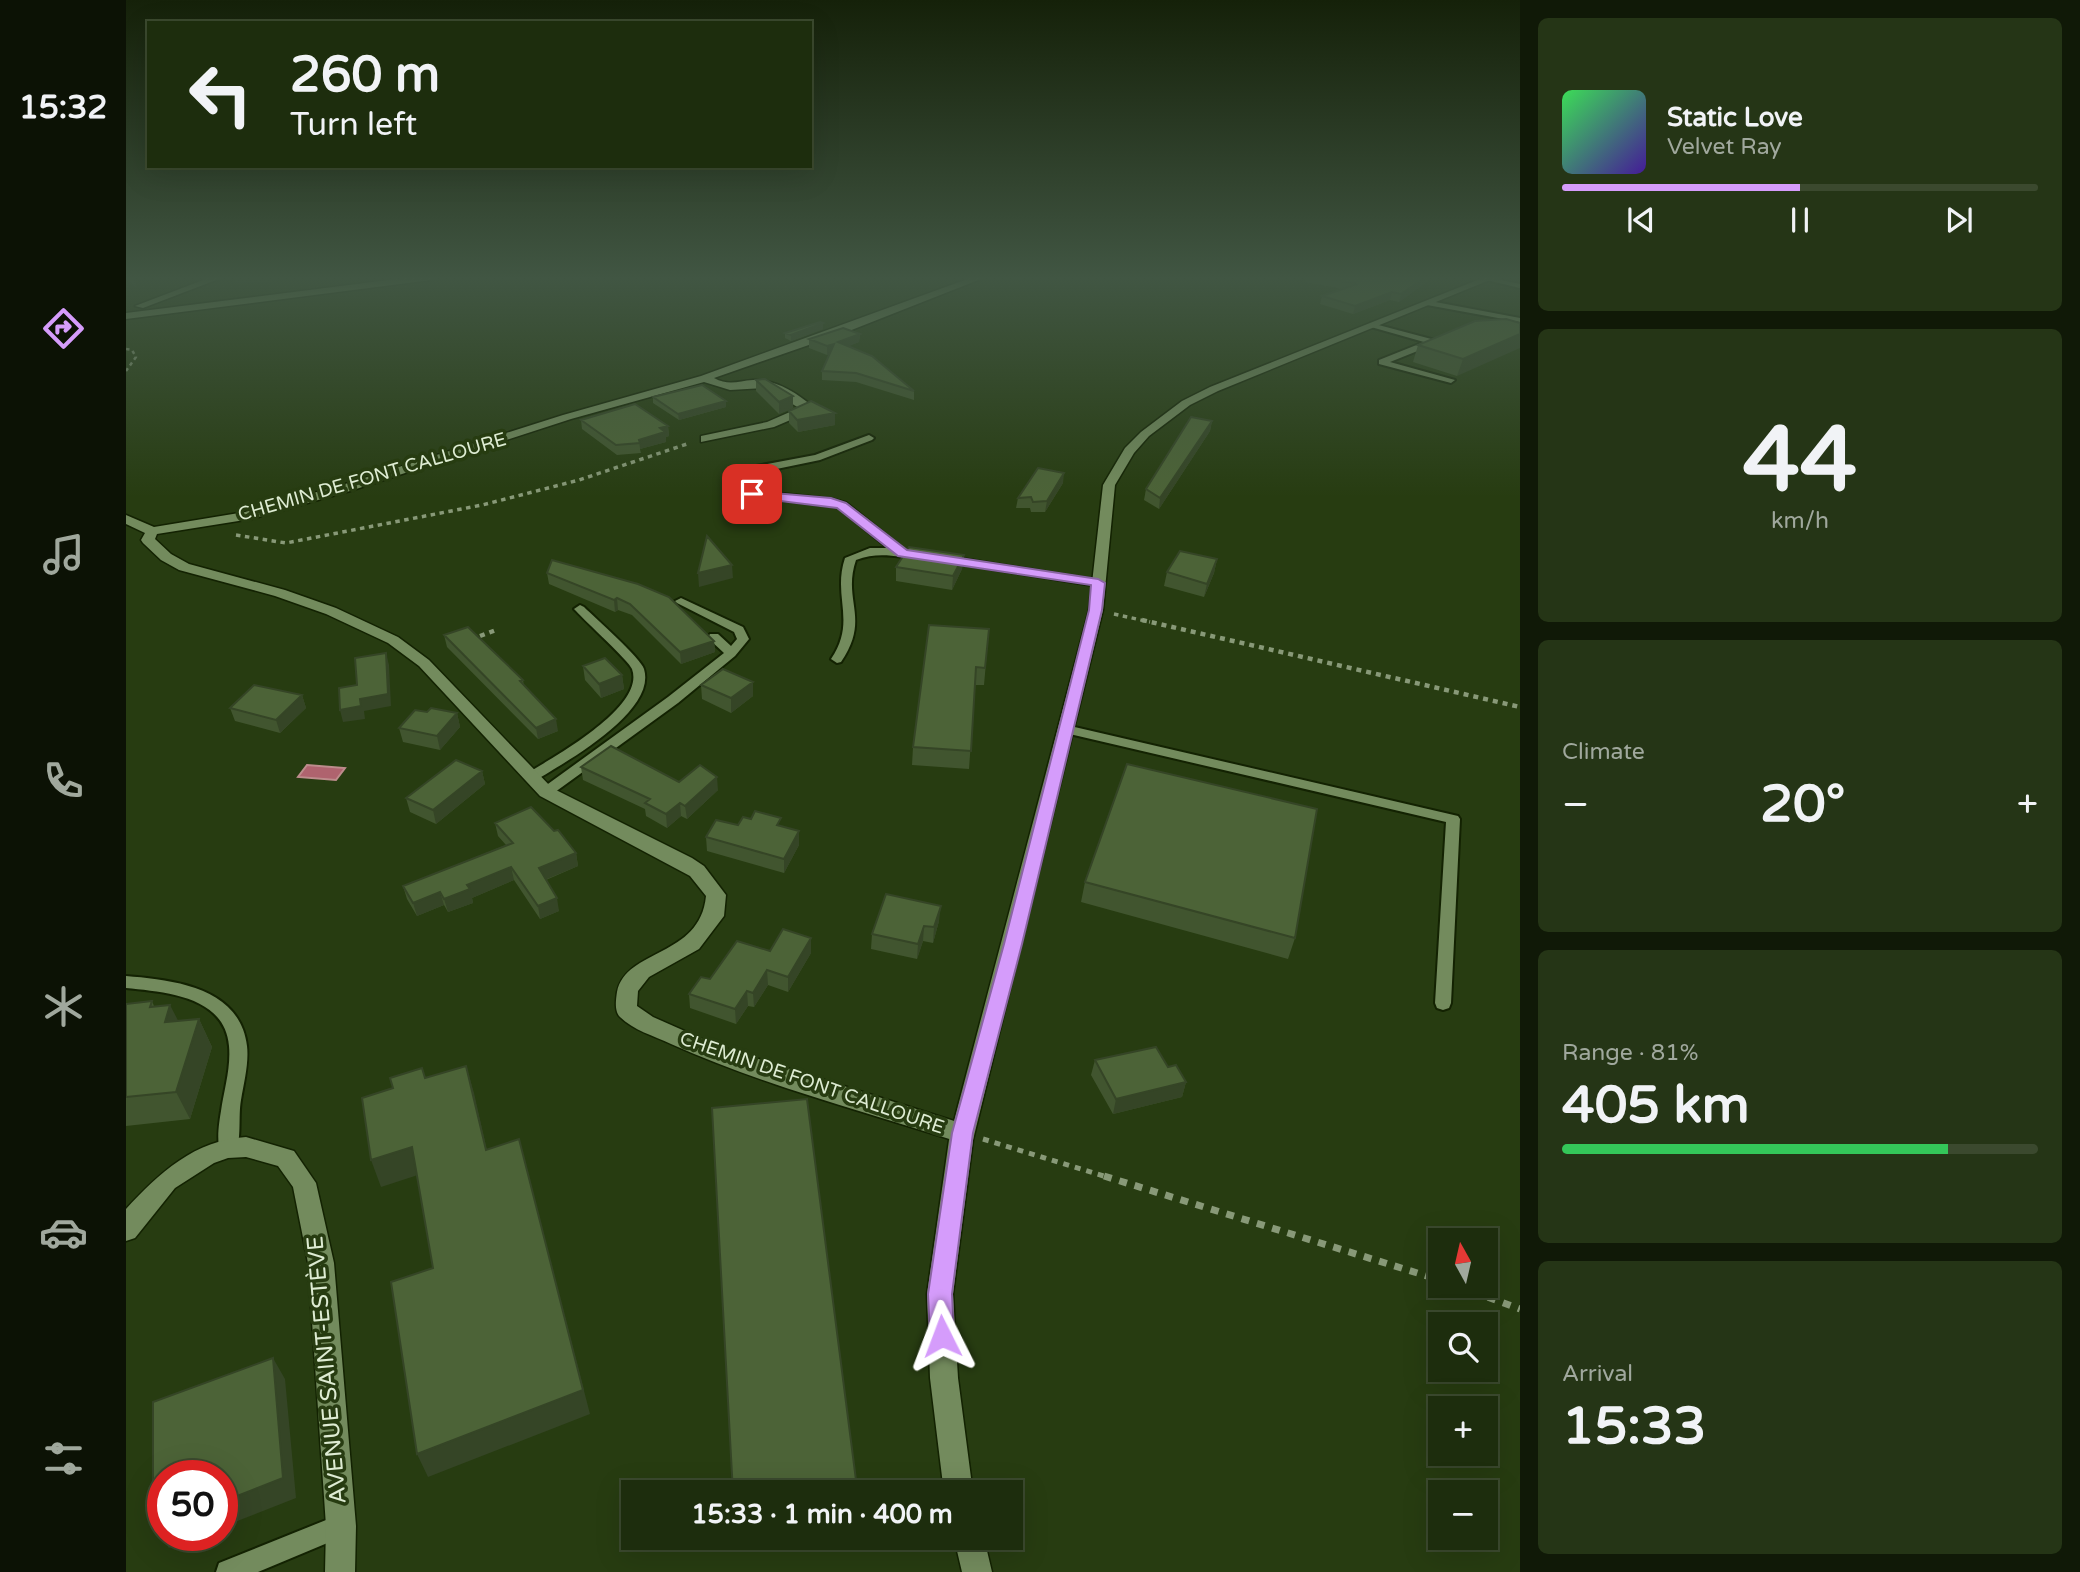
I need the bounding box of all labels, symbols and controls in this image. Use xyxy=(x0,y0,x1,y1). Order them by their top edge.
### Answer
text: 260 m xyxy=(290,46,440,105)
icon: left xyxy=(175,49,266,140)
text: 15:32 xyxy=(19,89,107,127)
text: Static Love xyxy=(1667,102,1803,133)
text: Turn left xyxy=(290,106,417,144)
text: Velvet Ray xyxy=(1667,133,1782,161)
icon: previous xyxy=(1622,201,1660,239)
icon: pause xyxy=(1781,201,1819,239)
icon: next xyxy=(1940,201,1978,239)
icon: directions xyxy=(39,304,88,353)
text: 44 xyxy=(1743,406,1857,516)
street label: CHEMIN DE FONT CALLOURE xyxy=(235,428,509,526)
pin xyxy=(722,464,782,524)
icon: arrive xyxy=(733,475,771,513)
text: km/h xyxy=(1771,507,1829,535)
icon: music xyxy=(39,530,88,579)
text: Climate xyxy=(1562,738,1645,766)
icon: phone xyxy=(39,756,88,805)
text: 20° xyxy=(1760,773,1845,836)
text: − xyxy=(1562,782,1589,828)
text: + xyxy=(2017,782,2038,828)
icon: climate xyxy=(39,982,88,1031)
street label: CHEMIN DE FONT CALLOURE xyxy=(677,1027,947,1139)
text: Range · 81% xyxy=(1562,1039,1698,1067)
text: 405 km xyxy=(1562,1074,1750,1137)
icon: car xyxy=(39,1208,88,1257)
north arrow xyxy=(1428,1228,1498,1298)
map controls xyxy=(1428,1228,1498,1550)
street label: AVENUE SAINT-ESTÈVE xyxy=(301,1235,353,1505)
position arrow xyxy=(905,1299,979,1373)
button: search xyxy=(1428,1312,1498,1382)
text: Arrival xyxy=(1562,1360,1633,1388)
text: 15:33 xyxy=(1562,1395,1706,1458)
button: + xyxy=(1428,1396,1498,1466)
icon: filters xyxy=(39,1434,88,1483)
speed limit sign: 50 xyxy=(147,1460,238,1551)
button: − xyxy=(1428,1480,1498,1550)
text: 15:33 · 1 min · 400 m xyxy=(691,1499,953,1530)

